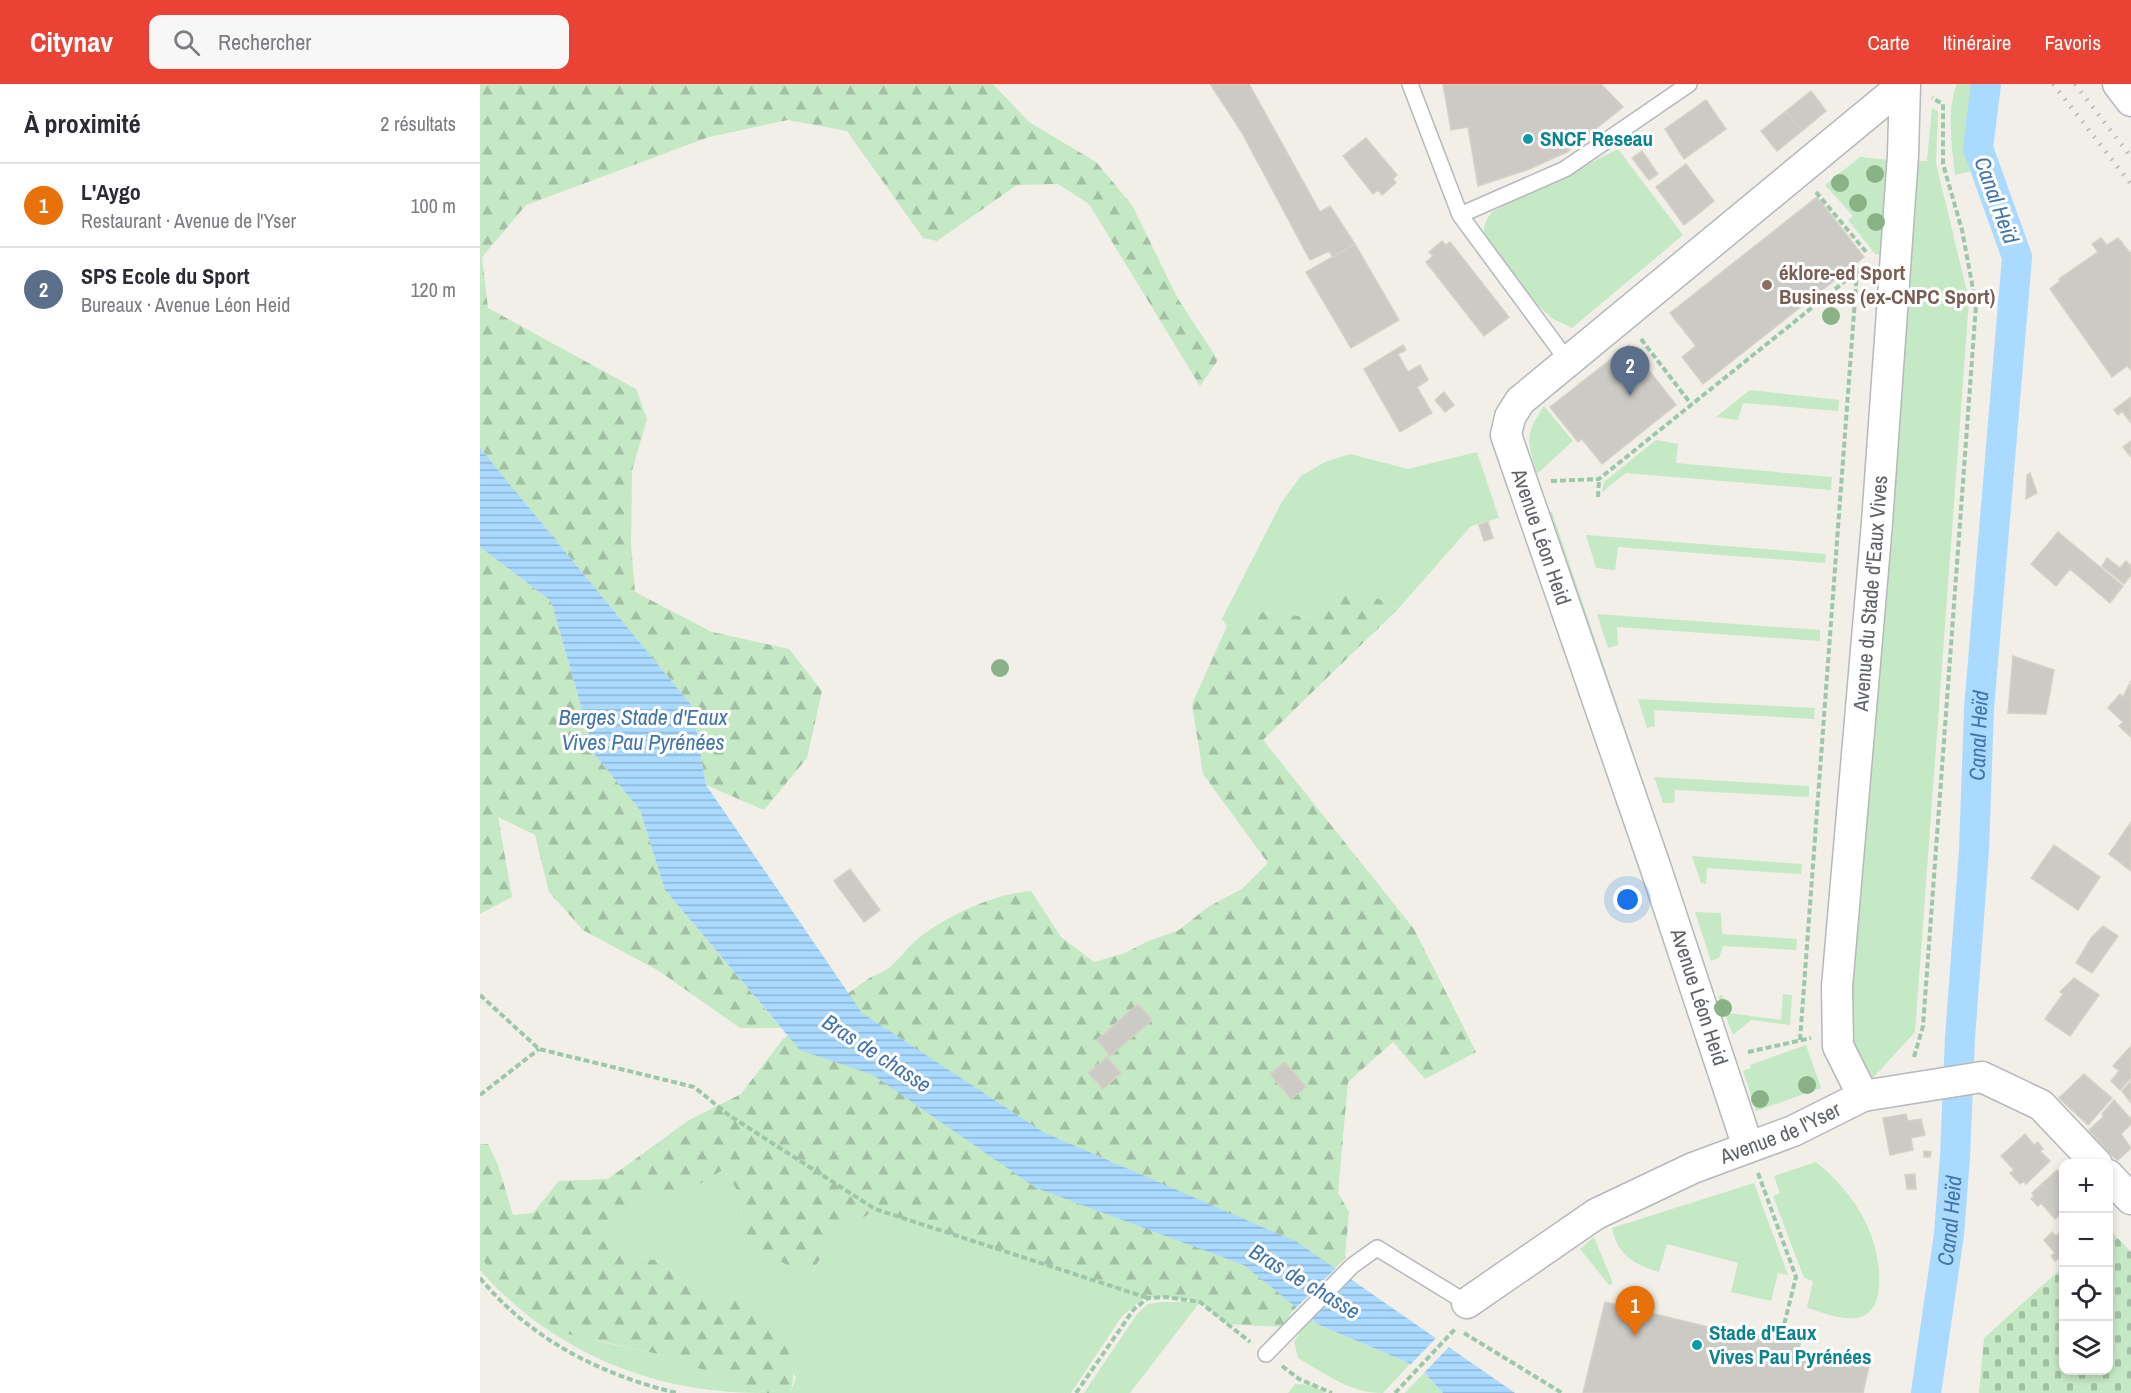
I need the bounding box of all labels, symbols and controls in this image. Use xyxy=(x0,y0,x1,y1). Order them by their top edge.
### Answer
search box xyxy=(149,15,569,69)
text: Citynav xyxy=(30,23,113,61)
icon: search xyxy=(170,26,203,59)
text: Rechercher xyxy=(218,27,311,57)
text: Carte xyxy=(1867,28,1910,57)
text: Itinéraire xyxy=(1943,28,2011,57)
text: Favoris xyxy=(2044,28,2101,57)
text: À proximité xyxy=(24,106,141,141)
text: 2 résultats xyxy=(380,110,456,137)
place label: SNCF Reseau xyxy=(1540,124,1653,153)
marker: SNCF Reseau xyxy=(1521,132,1535,146)
water label: Canal Heïd xyxy=(1967,152,2027,248)
text: L'Aygo xyxy=(81,177,141,207)
text: 1 xyxy=(39,192,48,219)
text: 100 m xyxy=(410,192,456,219)
text: Restaurant · Avenue de l'Yser xyxy=(81,207,296,234)
place label: éklore-ed Sport Business (ex-CNPC Sport) xyxy=(1779,258,1996,311)
text: SPS Ecole du Sport xyxy=(81,261,249,291)
text: 2 xyxy=(39,276,48,303)
text: 120 m xyxy=(410,276,456,303)
marker: éklore-ed Sport Business (ex-CNPC Sport) xyxy=(1760,278,1774,292)
text: Bureaux · Avenue Léon Heid xyxy=(81,291,290,318)
pin: 2 xyxy=(1610,346,1650,396)
street label: Avenue Léon Heid xyxy=(1504,464,1578,609)
street label: Avenue du Stade d'Eaux Vives xyxy=(1846,474,1894,713)
water label: Canal Heïd xyxy=(1961,688,1996,781)
water label: Berges Stade d'Eaux Vives Pau Pyrénées xyxy=(559,702,728,757)
your location xyxy=(1613,885,1642,914)
street label: Avenue Léon Heid xyxy=(1663,924,1735,1069)
water label: Bras de chasse xyxy=(817,1007,937,1099)
street label: Avenue de l'Yser xyxy=(1715,1094,1845,1171)
map controls xyxy=(2059,1159,2113,1375)
button: + xyxy=(2059,1159,2113,1213)
water label: Canal Heïd xyxy=(1930,1174,1969,1268)
button: − xyxy=(2059,1213,2113,1267)
water label: Bras de chasse xyxy=(1244,1236,1366,1326)
button: locate xyxy=(2059,1267,2113,1321)
pin: 1 xyxy=(1616,1286,1654,1336)
place label: Stade d'Eaux Vives Pau Pyrénées xyxy=(1709,1318,1871,1371)
button: layers xyxy=(2059,1321,2113,1375)
marker: Stade d'Eaux Vives Pau Pyrénées xyxy=(1690,1338,1704,1352)

